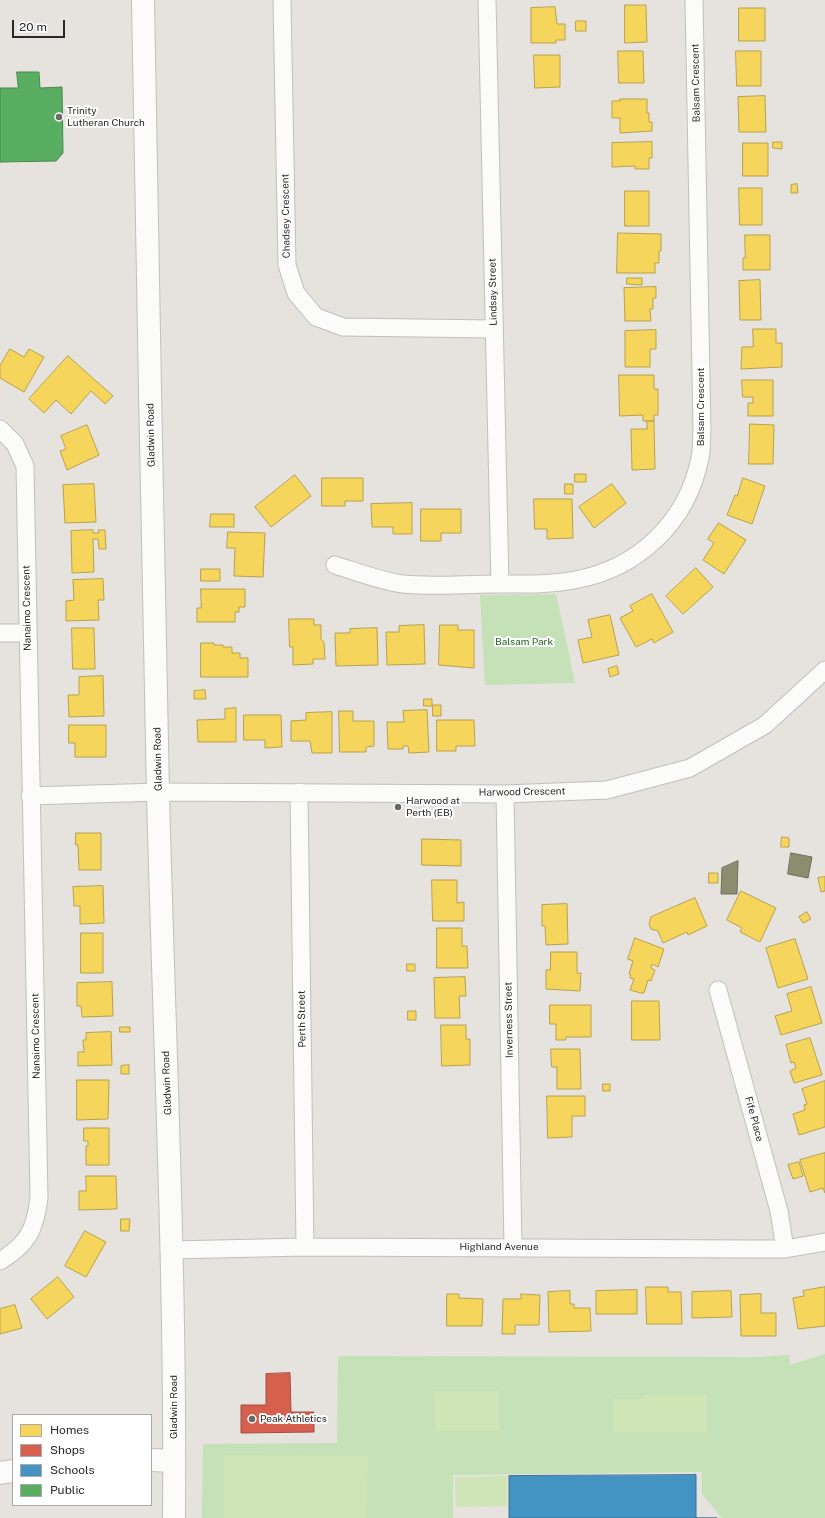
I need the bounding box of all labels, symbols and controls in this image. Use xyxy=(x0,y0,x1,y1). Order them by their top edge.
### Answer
scale bar xyxy=(14,12,67,38)
text: 20 m xyxy=(19,20,47,34)
street label: Balsam Crescent xyxy=(689,44,703,122)
place label: Trinity Lutheran Church xyxy=(67,105,145,128)
marker: Trinity Lutheran Church xyxy=(54,112,64,122)
street label: Chadsey Crescent xyxy=(279,174,293,258)
street label: Lindsay Street xyxy=(486,258,500,326)
street label: Balsam Crescent xyxy=(695,368,707,446)
street label: Gladwin Road xyxy=(144,403,158,467)
street label: Nanaimo Crescent xyxy=(20,565,34,651)
park label: Balsam Park xyxy=(495,636,553,648)
street label: Gladwin Road xyxy=(151,727,165,791)
street label: Harwood Crescent xyxy=(479,785,565,799)
place label: Harwood at Perth (EB) xyxy=(406,795,460,818)
marker: Harwood at Perth (EB) xyxy=(393,802,403,812)
street label: Inverness Street xyxy=(502,982,516,1058)
street label: Perth Street xyxy=(296,990,308,1048)
street label: Nanaimo Crescent xyxy=(29,993,43,1079)
street label: Gladwin Road xyxy=(160,1051,174,1115)
street label: Fife Place xyxy=(742,1095,766,1143)
street label: Highland Avenue xyxy=(459,1241,539,1253)
street label: Gladwin Road xyxy=(168,1375,180,1439)
place label: Peak Athletics xyxy=(260,1413,327,1425)
legend xyxy=(12,1414,152,1506)
marker: Peak Athletics xyxy=(247,1414,257,1424)
text: Homes xyxy=(50,1423,89,1437)
text: Shops xyxy=(50,1443,85,1457)
text: Schools xyxy=(50,1463,95,1477)
text: Public xyxy=(50,1483,85,1497)

